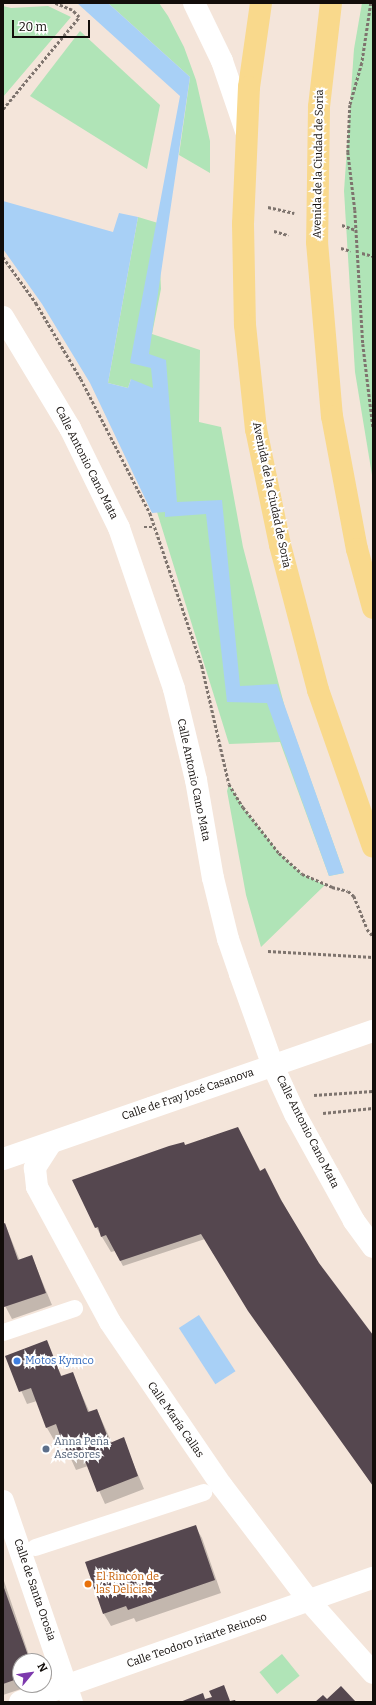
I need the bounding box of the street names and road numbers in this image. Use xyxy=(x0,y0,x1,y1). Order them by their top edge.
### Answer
street label: Avenida de la Ciudad de Soria xyxy=(311,89,327,239)
street label: Calle Antonio Cano Mata xyxy=(52,404,120,522)
street label: Avenida de la Ciudad de Soria xyxy=(249,421,293,569)
street label: Calle Antonio Cano Mata xyxy=(174,718,212,842)
street label: Calle de Fray José Casanova xyxy=(120,1066,256,1124)
street label: Calle Antonio Cano Mata xyxy=(273,1073,341,1191)
street label: Calle María Callas xyxy=(144,1380,206,1460)
street label: Calle de Santa Orosia xyxy=(10,1537,58,1643)
street label: Calle Teodoro Iriarte Reinoso xyxy=(125,1611,269,1671)

